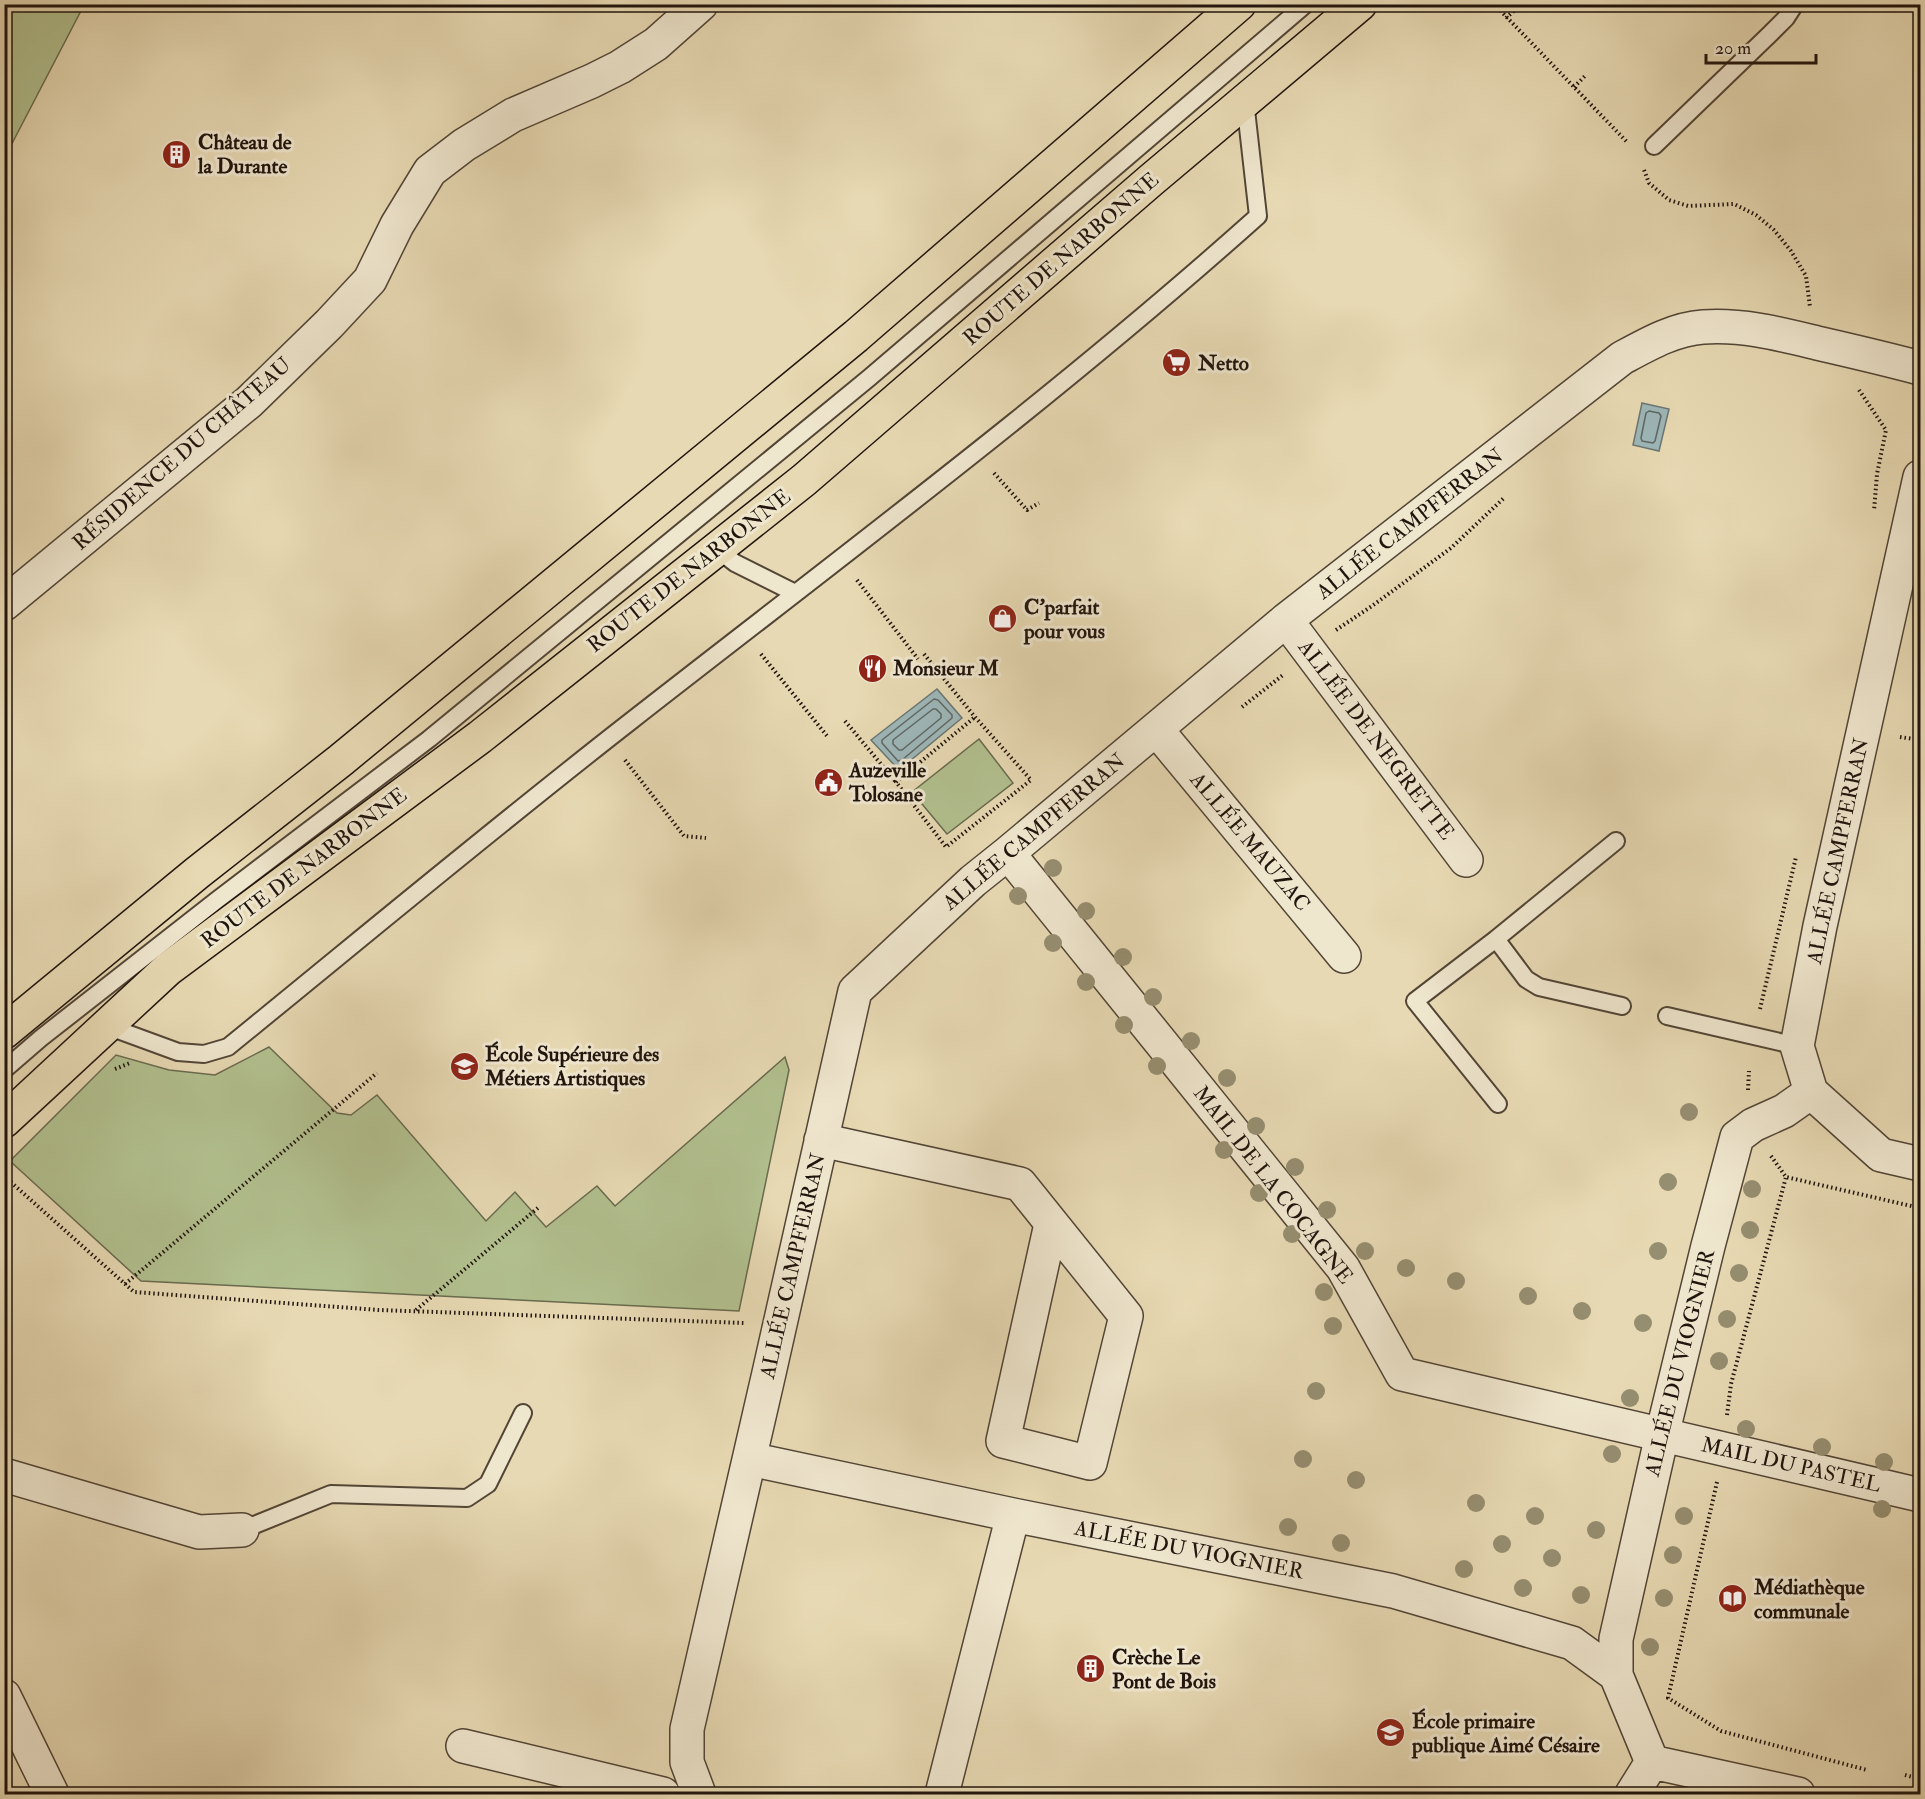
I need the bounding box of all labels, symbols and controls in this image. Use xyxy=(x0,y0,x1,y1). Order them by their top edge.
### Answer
scale bar xyxy=(1706,27,1816,65)
text: 20 m xyxy=(1715,37,1751,60)
place label: Château de la Durante xyxy=(197,129,292,180)
building icon: Château de la Durante xyxy=(161,138,193,170)
street label: ROUTE DE NARBONNE xyxy=(958,167,1164,351)
supermarket icon: Netto xyxy=(1161,347,1193,379)
place label: Netto xyxy=(1197,350,1249,377)
street label: RÉSIDENCE DU CHÂTEAU xyxy=(67,351,297,556)
street label: ALLÉE CAMPFERRAN xyxy=(1310,442,1509,606)
street label: ROUTE DE NARBONNE xyxy=(582,483,796,659)
place label: C'parfait pour vous xyxy=(1023,594,1105,645)
shop icon: C'parfait pour vous xyxy=(987,603,1019,635)
street label: ALLÉE DE NEGRETTE xyxy=(1291,634,1460,845)
restaurant icon: Monsieur M xyxy=(856,652,888,684)
place label: Monsieur M xyxy=(892,655,999,682)
street label: ALLÉE CAMPFERRAN xyxy=(1801,735,1875,967)
street label: ALLÉE CAMPFERRAN xyxy=(936,748,1131,917)
place label: Auzeville Tolosane xyxy=(848,757,926,808)
public building icon: Auzeville Tolosane xyxy=(812,766,844,798)
street label: ALLÉE MAUZAC xyxy=(1183,766,1316,917)
street label: ROUTE DE NARBONNE xyxy=(196,782,412,954)
place label: École Supérieure des Métiers Artistiques xyxy=(484,1041,659,1092)
school or university icon: École Supérieure des Métiers Artistiques xyxy=(448,1050,480,1082)
street label: MAIL DE LA COCAGNE xyxy=(1187,1081,1359,1289)
street label: ALLÉE CAMPFERRAN xyxy=(754,1151,832,1382)
street label: ALLÉE DU VIOGNIER xyxy=(1639,1246,1721,1480)
street label: MAIL DU PASTEL xyxy=(1699,1431,1883,1499)
street label: ALLÉE DU VIOGNIER xyxy=(1071,1514,1307,1586)
place label: Médiathèque communale xyxy=(1753,1574,1865,1625)
library icon: Médiathèque communale xyxy=(1717,1583,1749,1615)
place label: Crèche Le Pont de Bois xyxy=(1112,1644,1216,1695)
building icon: Crèche Le Pont de Bois xyxy=(1075,1653,1107,1685)
place label: École primaire publique Aimé Césaire xyxy=(1411,1708,1600,1759)
school or university icon: École primaire publique Aimé Césaire xyxy=(1375,1717,1407,1749)

